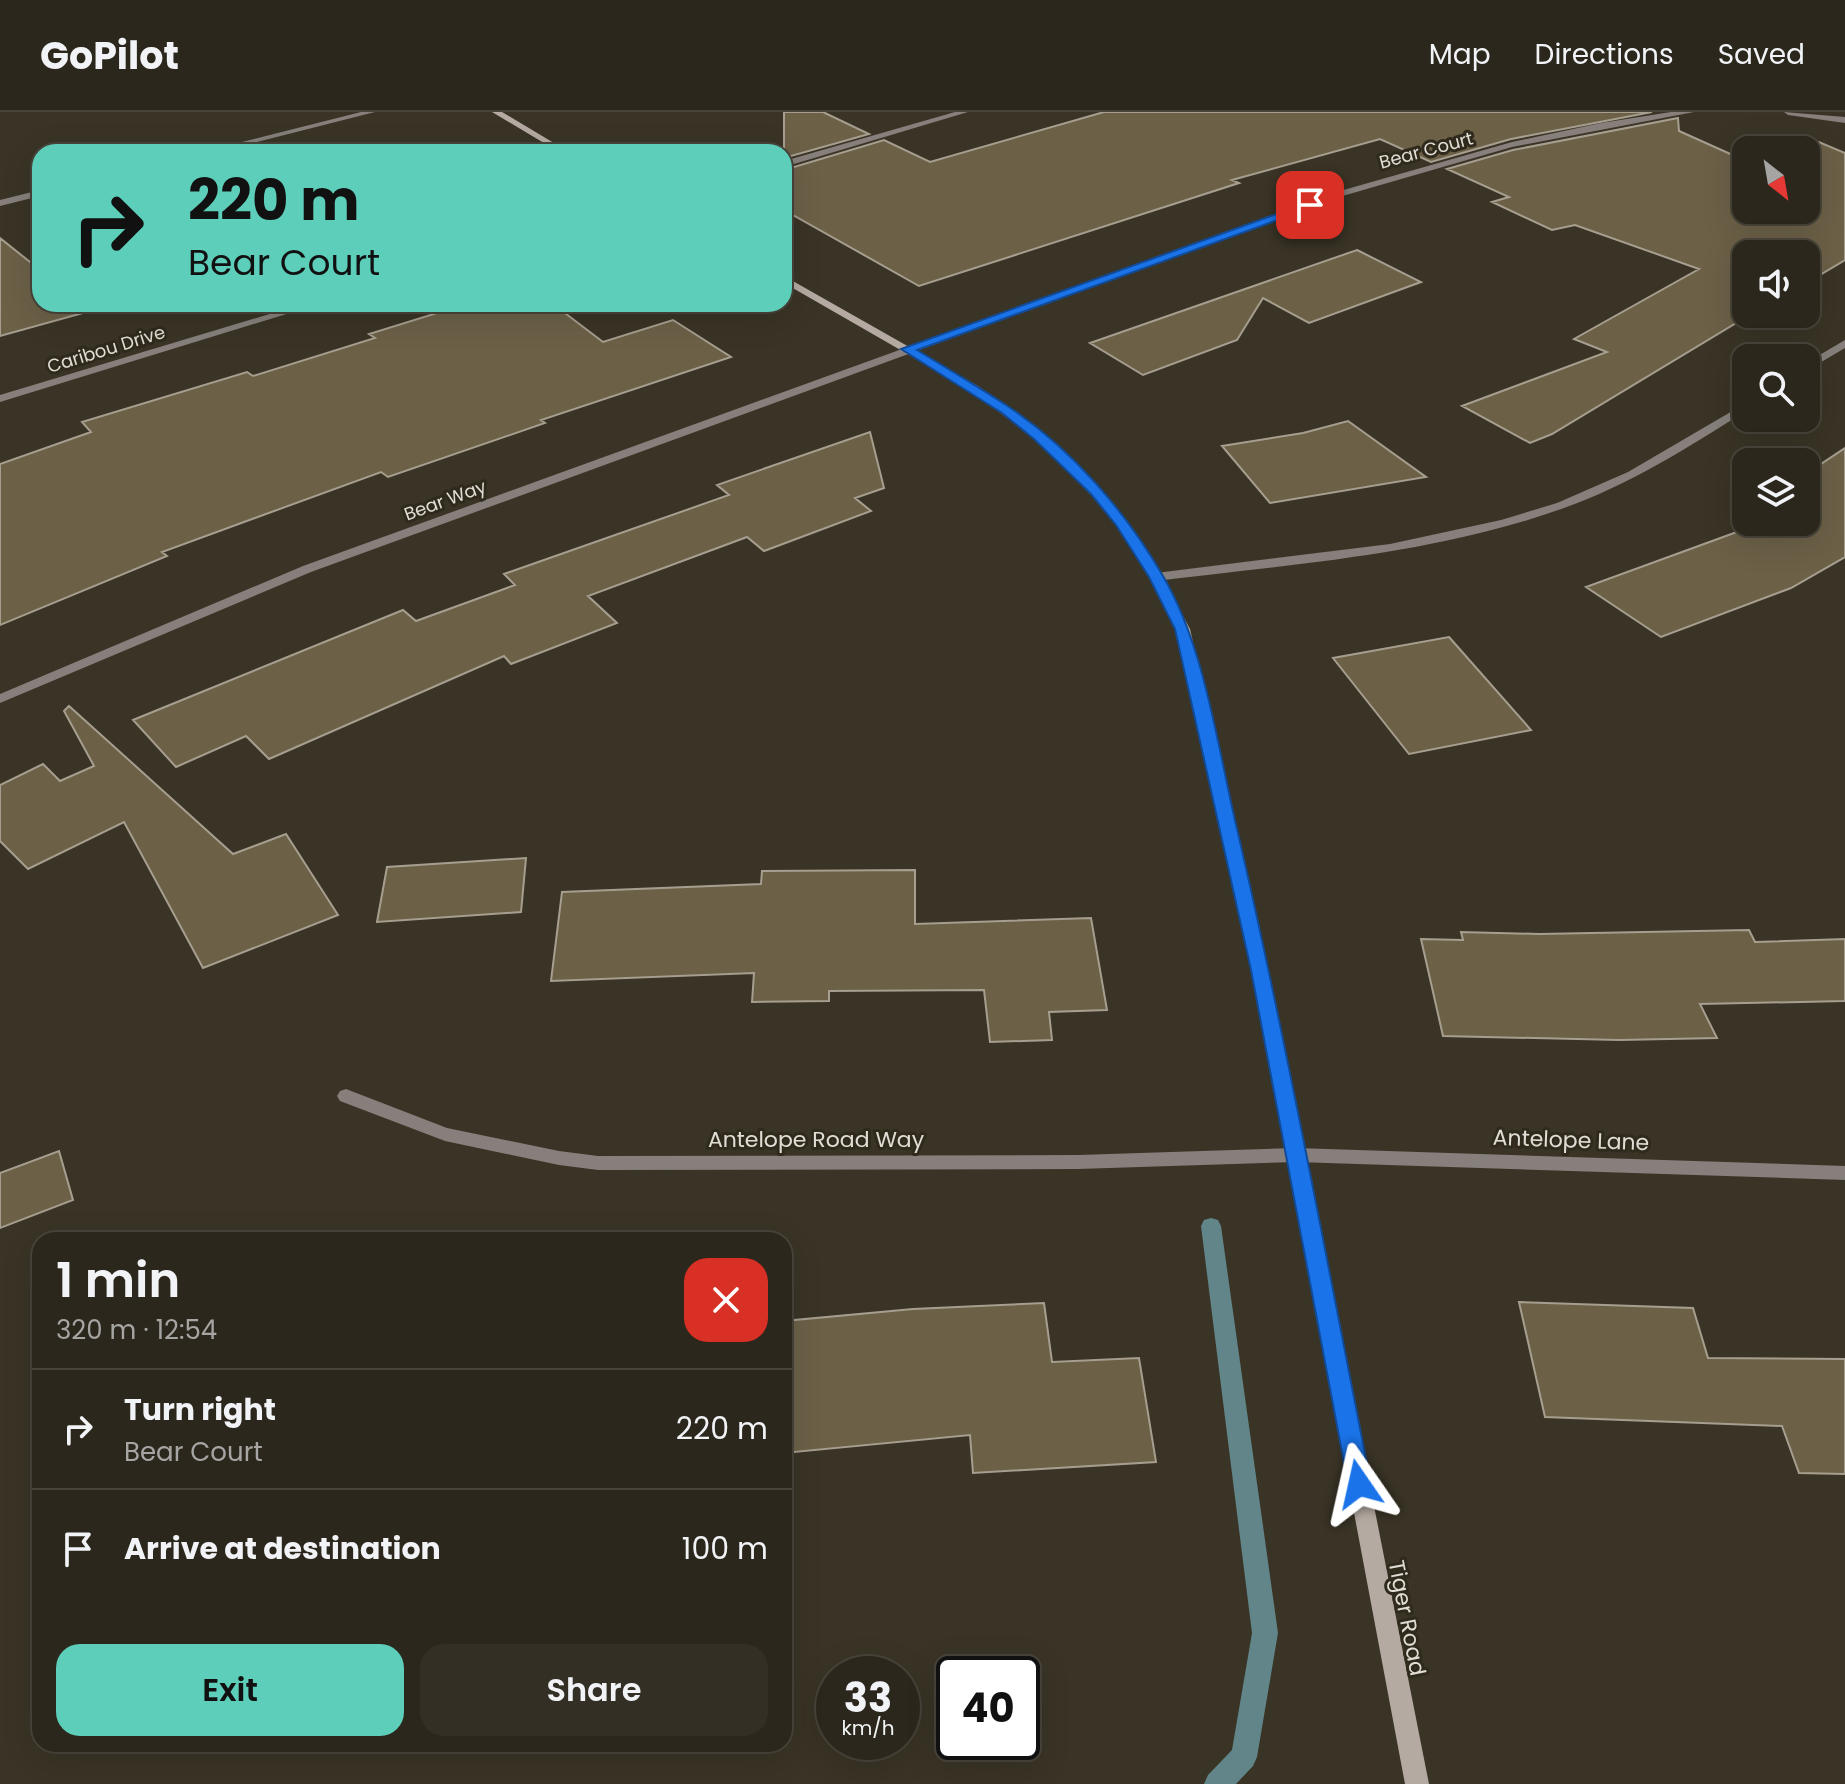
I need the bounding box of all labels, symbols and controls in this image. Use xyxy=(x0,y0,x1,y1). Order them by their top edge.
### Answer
text: GoPilot xyxy=(40,29,179,82)
text: Map xyxy=(1429,35,1491,74)
text: Directions xyxy=(1535,35,1674,74)
text: Saved xyxy=(1718,35,1805,74)
street label: Bear Court xyxy=(1376,125,1476,175)
north arrow xyxy=(1732,136,1820,224)
map controls xyxy=(1732,136,1820,536)
text: 220 m xyxy=(188,161,360,240)
pin xyxy=(1276,171,1344,239)
icon: right xyxy=(56,176,160,280)
icon: arrive xyxy=(1288,183,1332,227)
text: Bear Court xyxy=(188,237,380,288)
button: sound xyxy=(1732,240,1820,328)
street label: Caribou Drive xyxy=(44,319,168,379)
button: search xyxy=(1732,344,1820,432)
button: layers xyxy=(1732,448,1820,536)
street label: Bear Way xyxy=(400,474,490,526)
street label: Antelope Lane xyxy=(1492,1122,1650,1158)
street label: Antelope Road Way xyxy=(708,1124,925,1155)
text: 1 min xyxy=(56,1247,180,1314)
button: close xyxy=(684,1258,768,1342)
text: 320 m · 12:54 xyxy=(56,1312,217,1348)
text: Turn right xyxy=(124,1388,276,1431)
icon: right xyxy=(56,1407,100,1451)
text: 220 m xyxy=(676,1407,768,1450)
text: Bear Court xyxy=(124,1434,263,1470)
position arrow xyxy=(1317,1442,1401,1526)
icon: arrive xyxy=(56,1527,100,1571)
text: Arrive at destination xyxy=(124,1527,441,1570)
text: 100 m xyxy=(682,1527,768,1570)
street label: Tiger Road xyxy=(1381,1558,1433,1678)
button: Exit xyxy=(56,1644,404,1736)
button: Share xyxy=(420,1644,768,1736)
speed limit sign: 40 xyxy=(936,1656,1040,1760)
text: 33 xyxy=(844,1670,892,1726)
text: km/h xyxy=(841,1714,895,1742)

